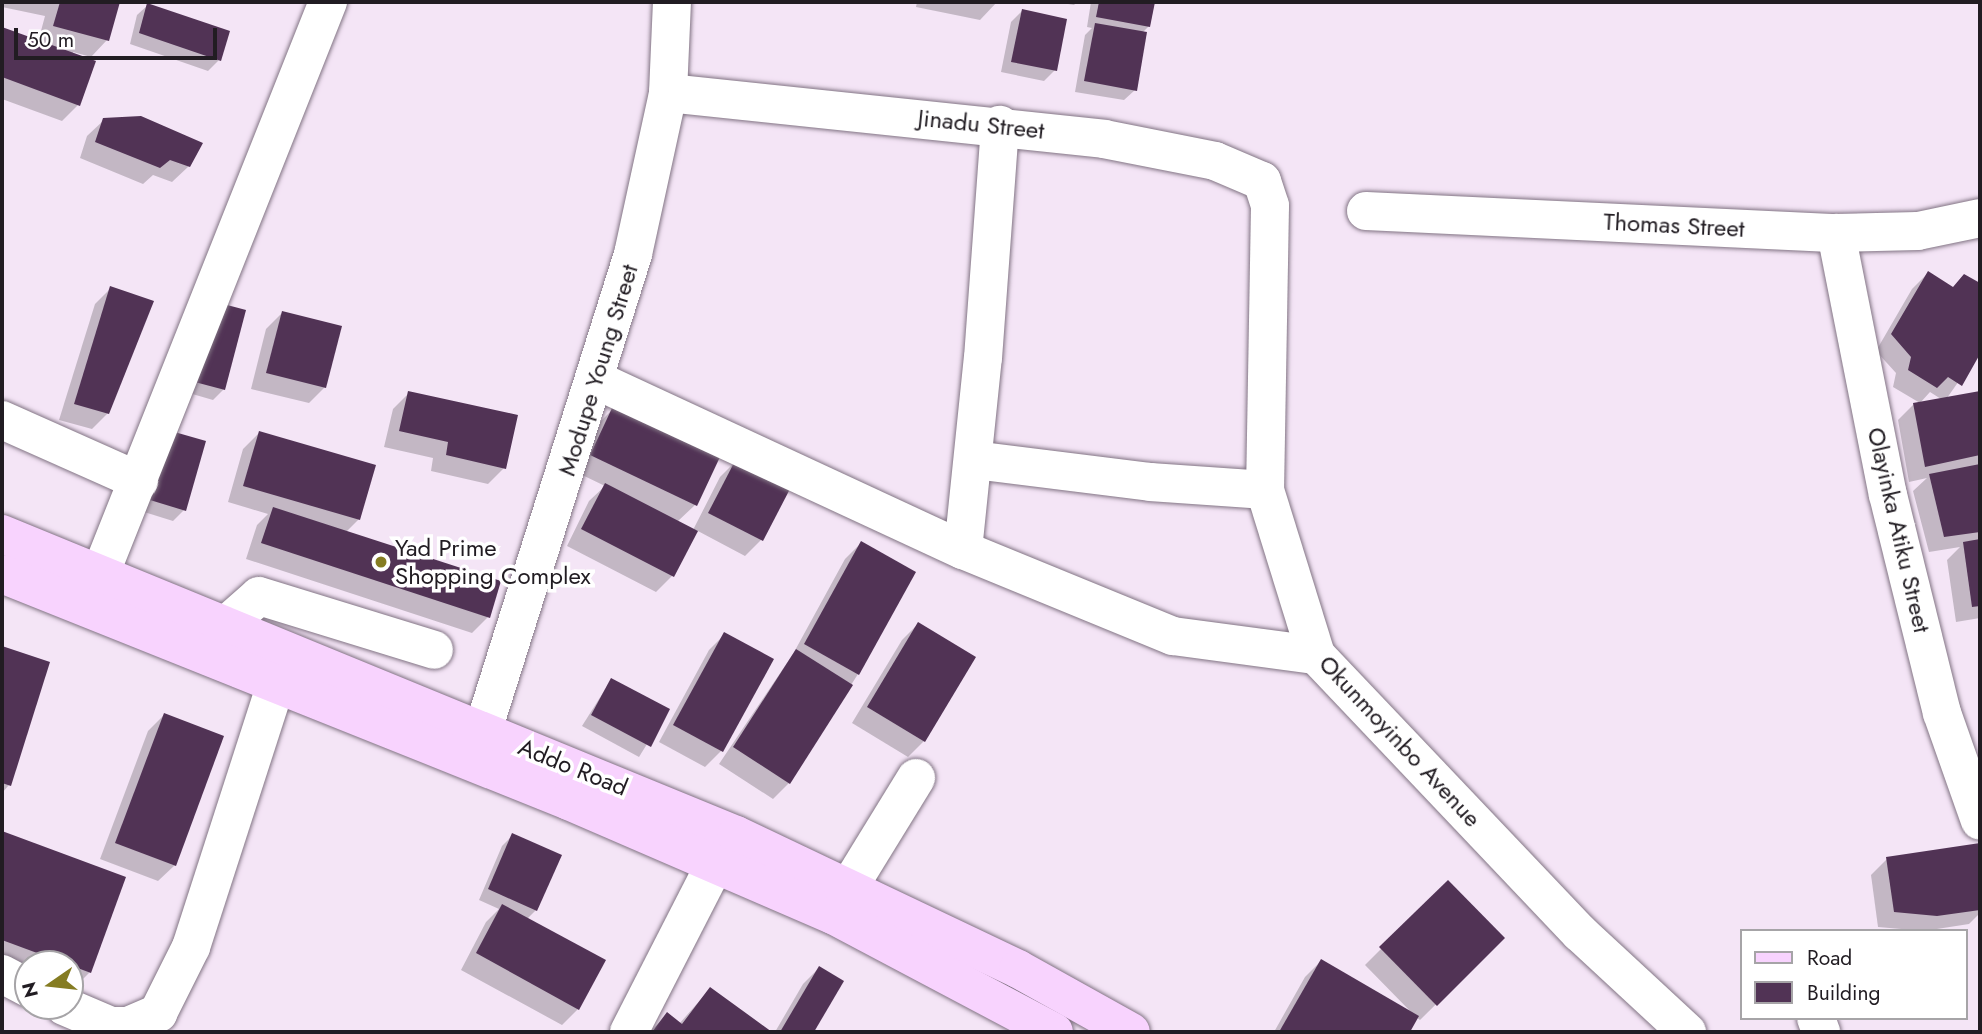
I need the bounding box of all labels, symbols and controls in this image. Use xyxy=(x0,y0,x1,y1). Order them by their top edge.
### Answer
scale bar xyxy=(18,14,220,58)
text: 50 m xyxy=(27,25,74,55)
street label: Jinadu Street xyxy=(916,103,1046,145)
street label: Thomas Street xyxy=(1603,207,1745,243)
street label: Modupe Young Street xyxy=(552,261,644,479)
street label: Olayinka Atiku Street xyxy=(1861,425,1937,635)
place label: Yad Prime Shopping Complex xyxy=(395,534,590,590)
marker: Yad Prime Shopping Complex xyxy=(373,554,389,570)
street label: Okunmoyinbo Avenue xyxy=(1313,649,1487,833)
street label: Addo Road xyxy=(514,732,632,802)
legend xyxy=(1741,929,1968,1020)
text: Road xyxy=(1807,943,1852,973)
north arrow xyxy=(14,950,84,1020)
text: Building xyxy=(1807,978,1880,1008)
text: N xyxy=(15,979,45,1000)

